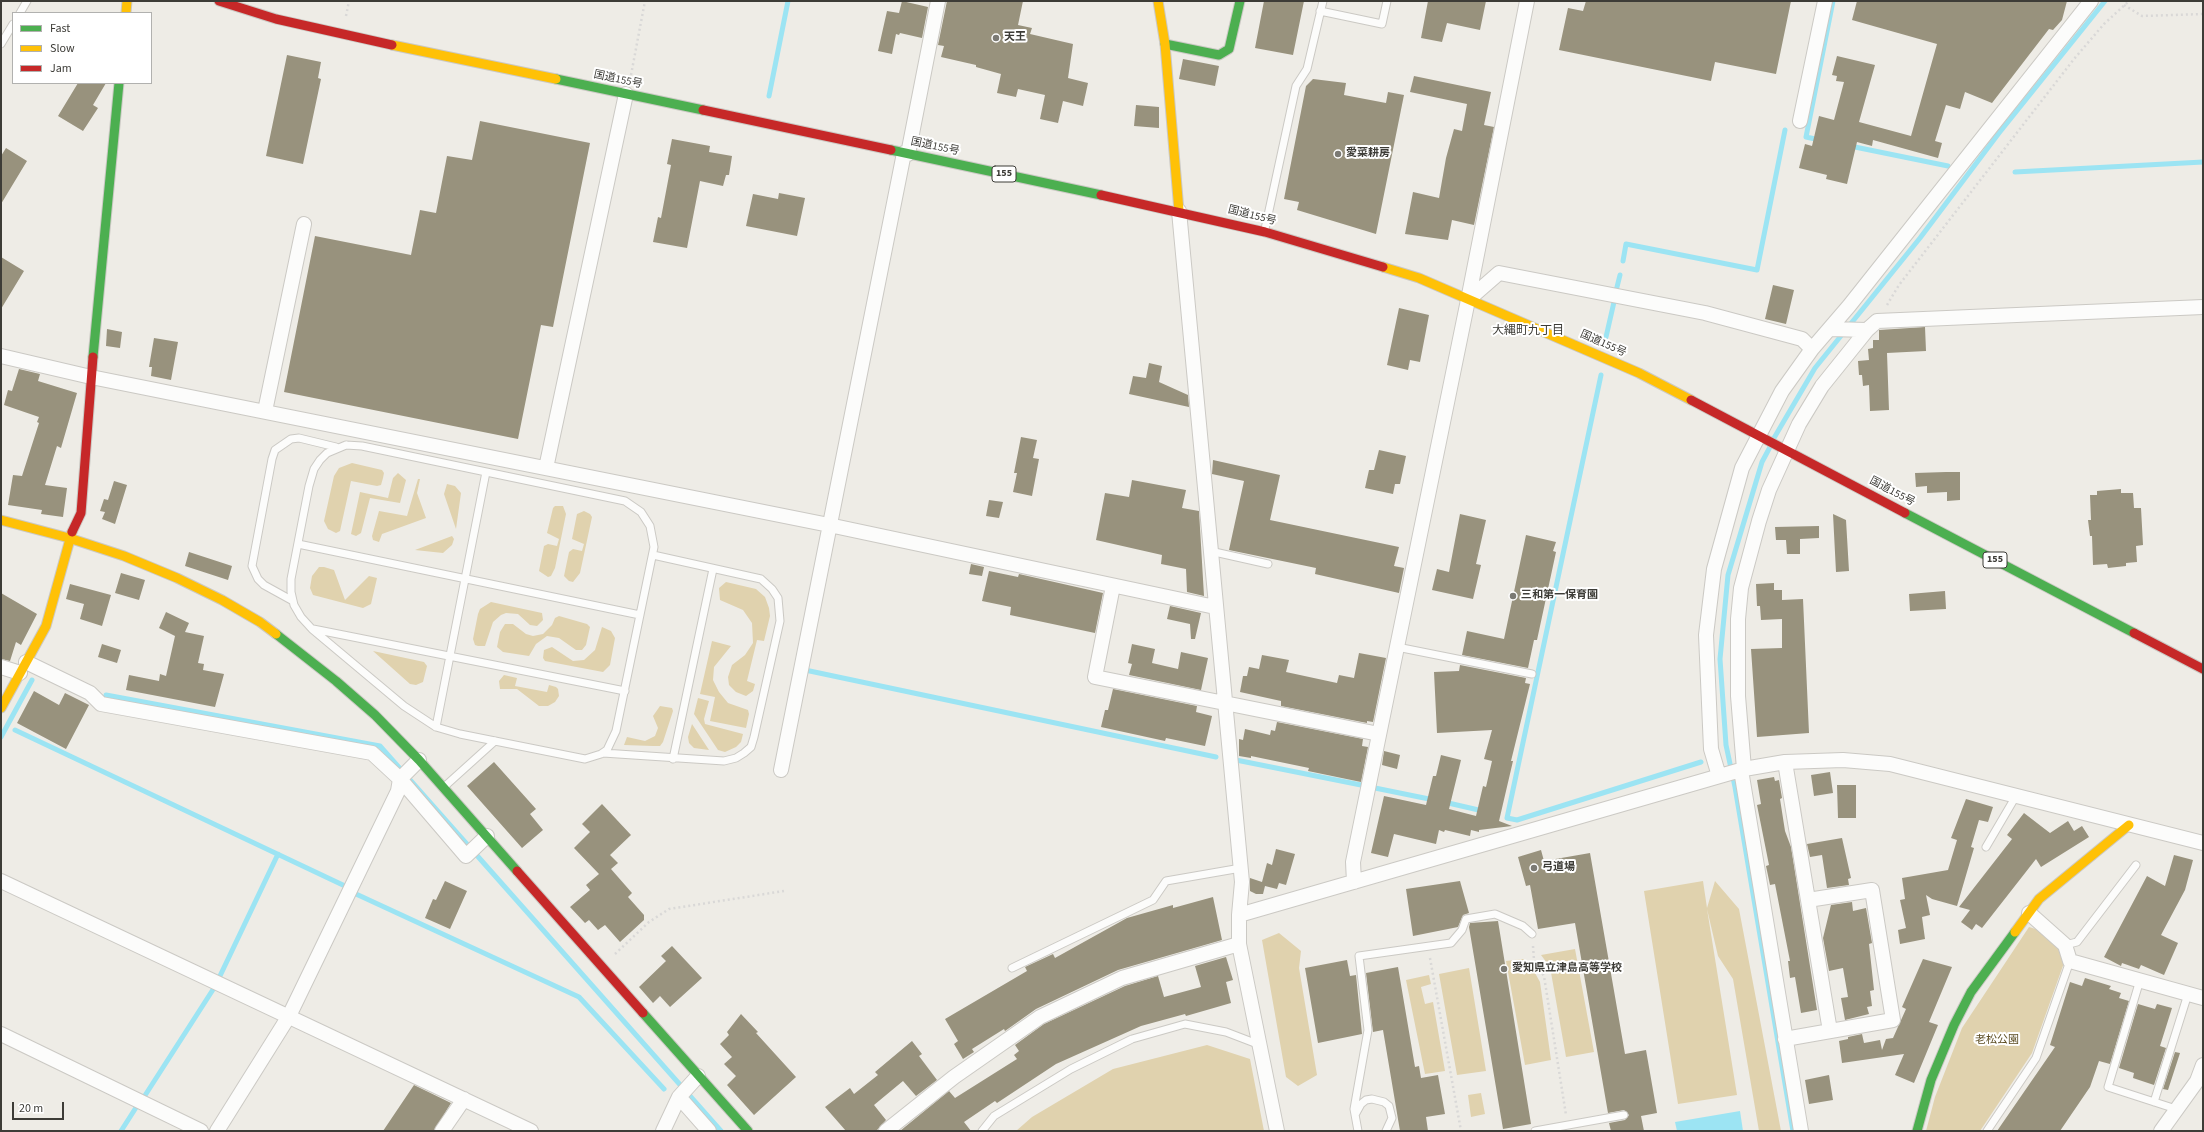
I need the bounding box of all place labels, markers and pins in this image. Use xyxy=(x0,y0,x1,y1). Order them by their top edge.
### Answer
place label: 天王 xyxy=(1004,31,1026,45)
marker: 天王 xyxy=(991,33,1001,43)
place label: 愛菜耕房 xyxy=(1346,147,1390,161)
marker: 愛菜耕房 xyxy=(1333,149,1343,159)
place label: 三和第一保育園 xyxy=(1521,589,1598,603)
marker: 三和第一保育園 xyxy=(1508,591,1518,601)
place label: 弓道場 xyxy=(1542,861,1575,875)
marker: 弓道場 xyxy=(1529,863,1539,873)
place label: 愛知県立津島高等学校 xyxy=(1512,962,1622,976)
marker: 愛知県立津島高等学校 xyxy=(1499,964,1509,974)

